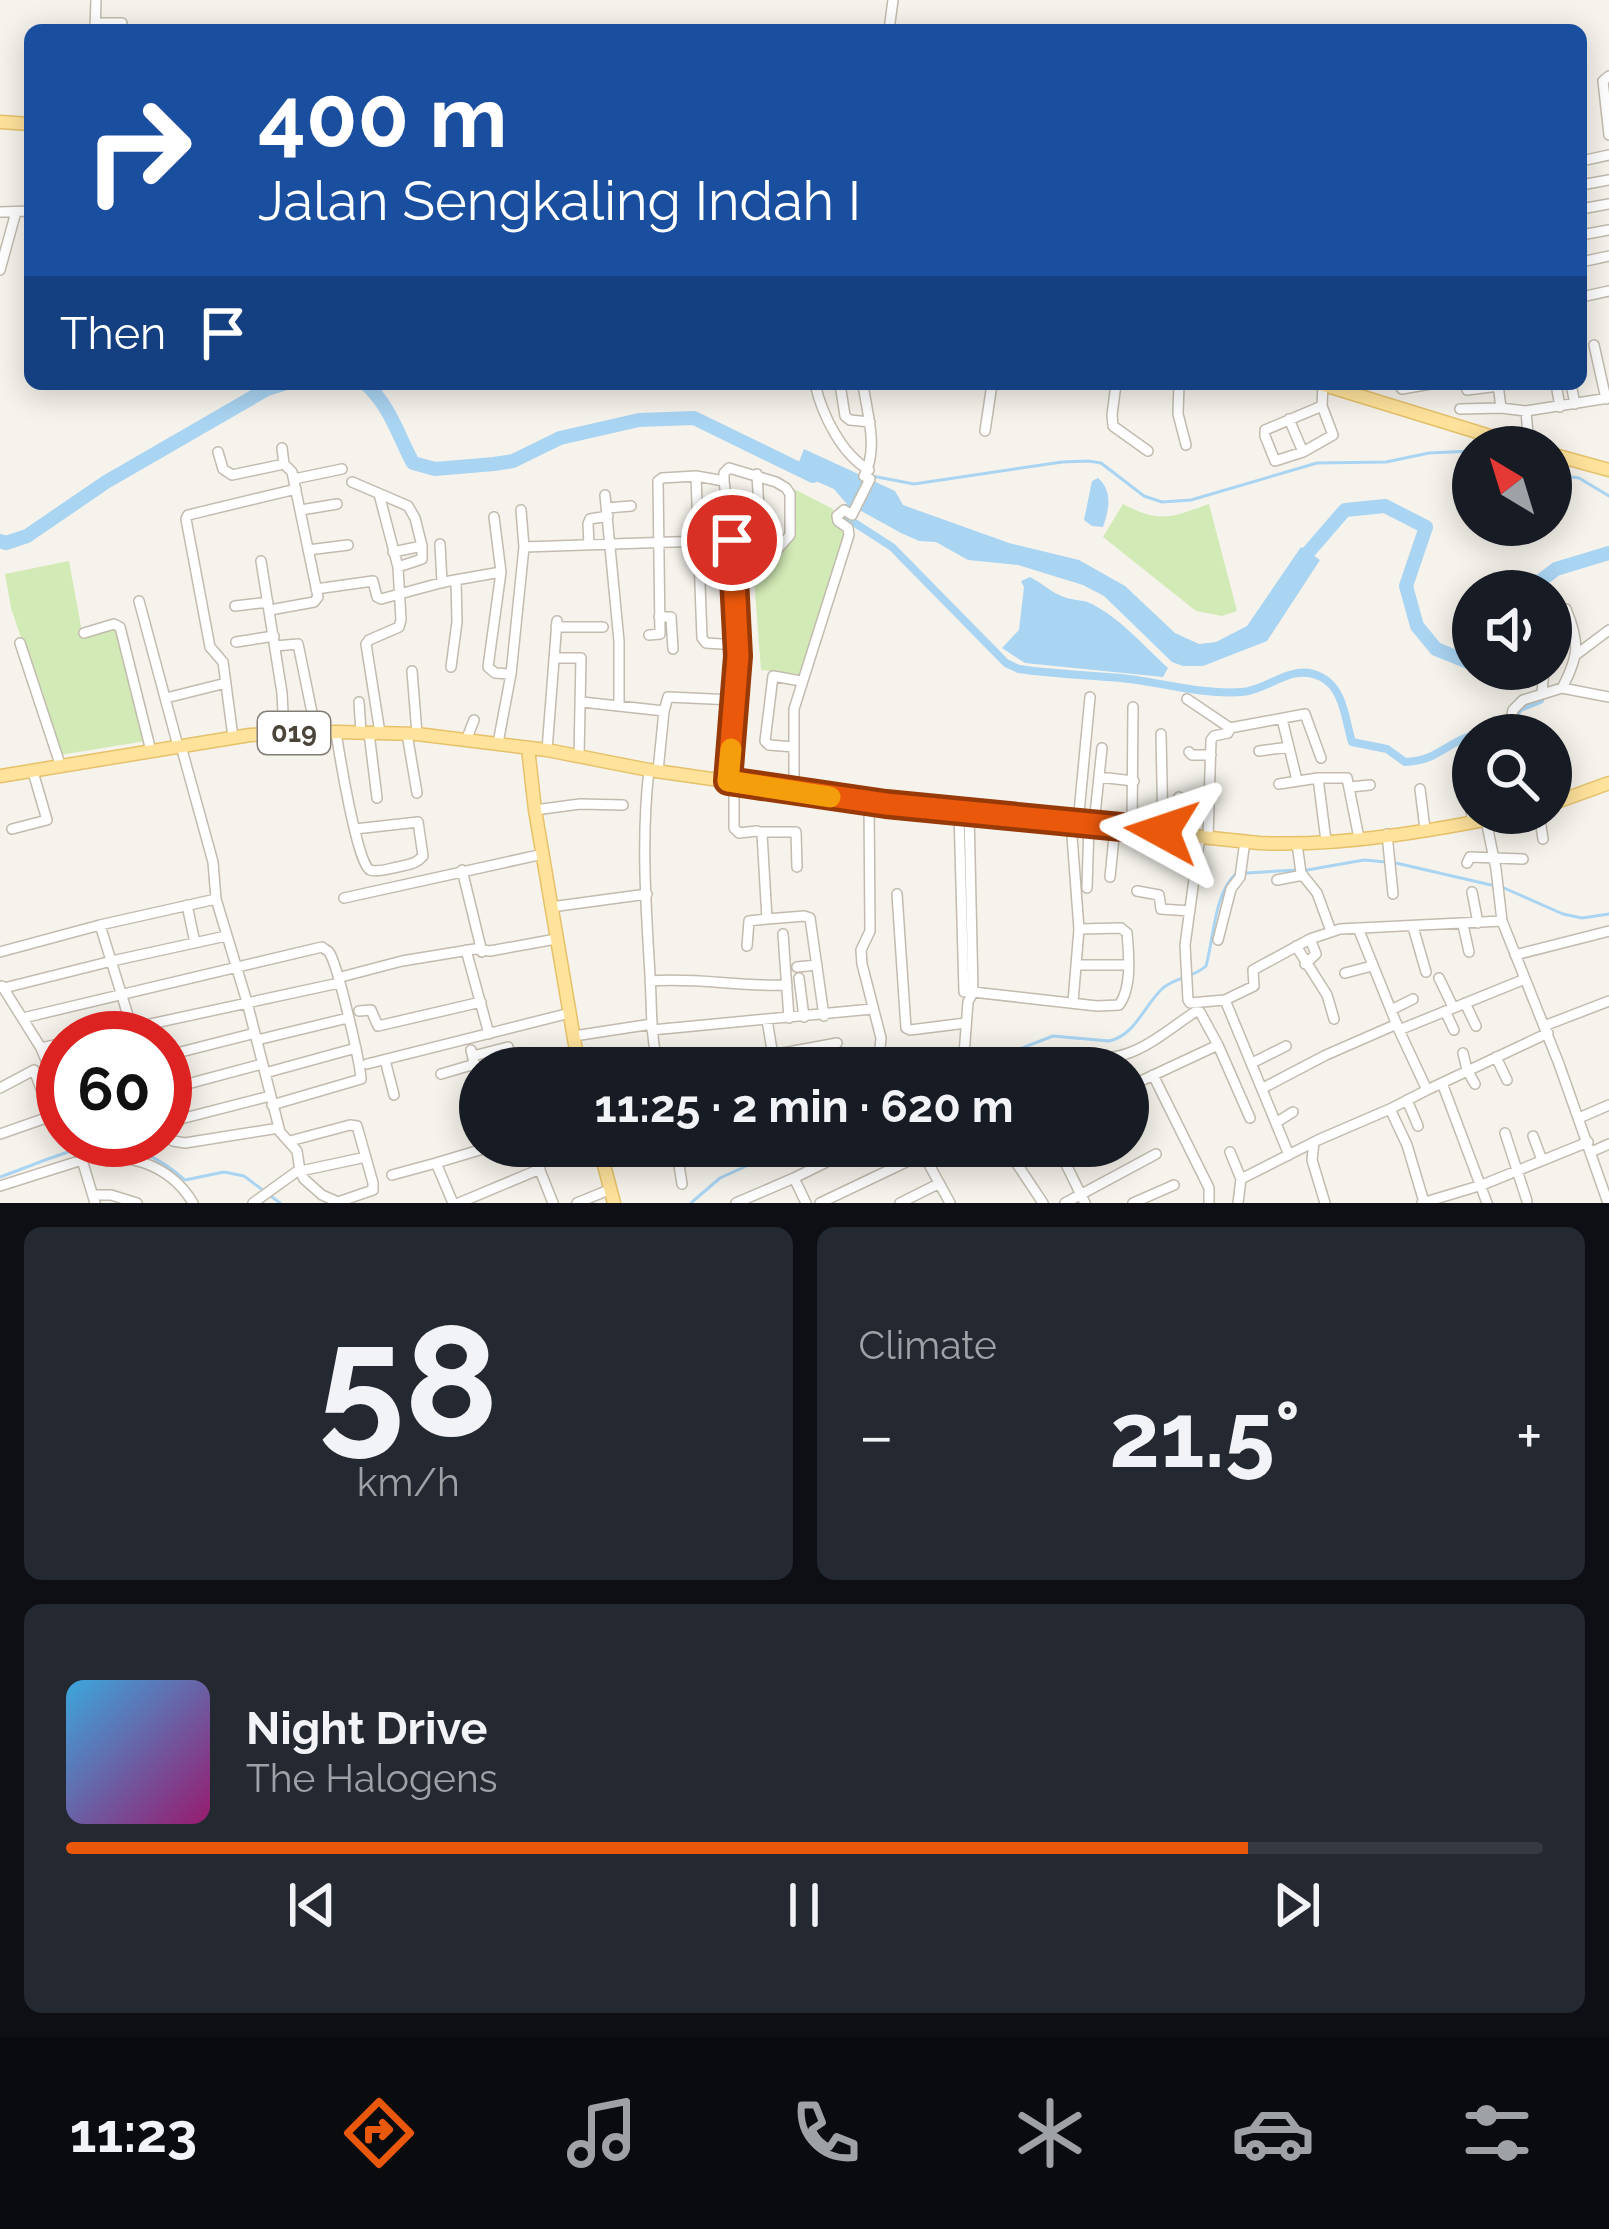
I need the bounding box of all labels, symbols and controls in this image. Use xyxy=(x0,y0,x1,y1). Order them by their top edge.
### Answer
text: 400 m xyxy=(258,68,507,167)
icon: right xyxy=(60,72,216,228)
text: Jalan Sengkaling Indah I xyxy=(258,169,861,233)
icon: arrive xyxy=(190,300,256,366)
text: Then xyxy=(60,307,166,360)
north arrow xyxy=(1452,426,1572,546)
map controls xyxy=(1452,426,1572,834)
pin xyxy=(681,489,783,591)
icon: arrive xyxy=(699,507,765,573)
button: sound xyxy=(1452,570,1572,690)
road number: 019 xyxy=(258,712,330,754)
button: search xyxy=(1452,714,1572,834)
position arrow xyxy=(1099,768,1225,894)
speed limit sign: 60 xyxy=(36,1011,192,1167)
text: 11:25 · 2 min · 620 m xyxy=(594,1080,1014,1133)
text: 58 xyxy=(318,1289,499,1473)
text: Climate xyxy=(859,1322,997,1368)
text: 21.5° xyxy=(1109,1382,1300,1488)
text: − xyxy=(859,1397,894,1474)
text: + xyxy=(1516,1397,1543,1474)
text: km/h xyxy=(357,1459,460,1505)
text: Night Drive xyxy=(246,1702,487,1755)
text: The Halogens xyxy=(246,1755,498,1801)
icon: previous xyxy=(279,1872,345,1938)
icon: pause xyxy=(771,1872,837,1938)
icon: next xyxy=(1264,1872,1330,1938)
icon: directions xyxy=(337,2091,421,2175)
icon: music xyxy=(560,2091,644,2175)
icon: phone xyxy=(784,2091,868,2175)
icon: climate xyxy=(1008,2091,1092,2175)
icon: car xyxy=(1231,2091,1315,2175)
icon: filters xyxy=(1455,2091,1539,2175)
text: 11:23 xyxy=(70,2101,197,2165)

